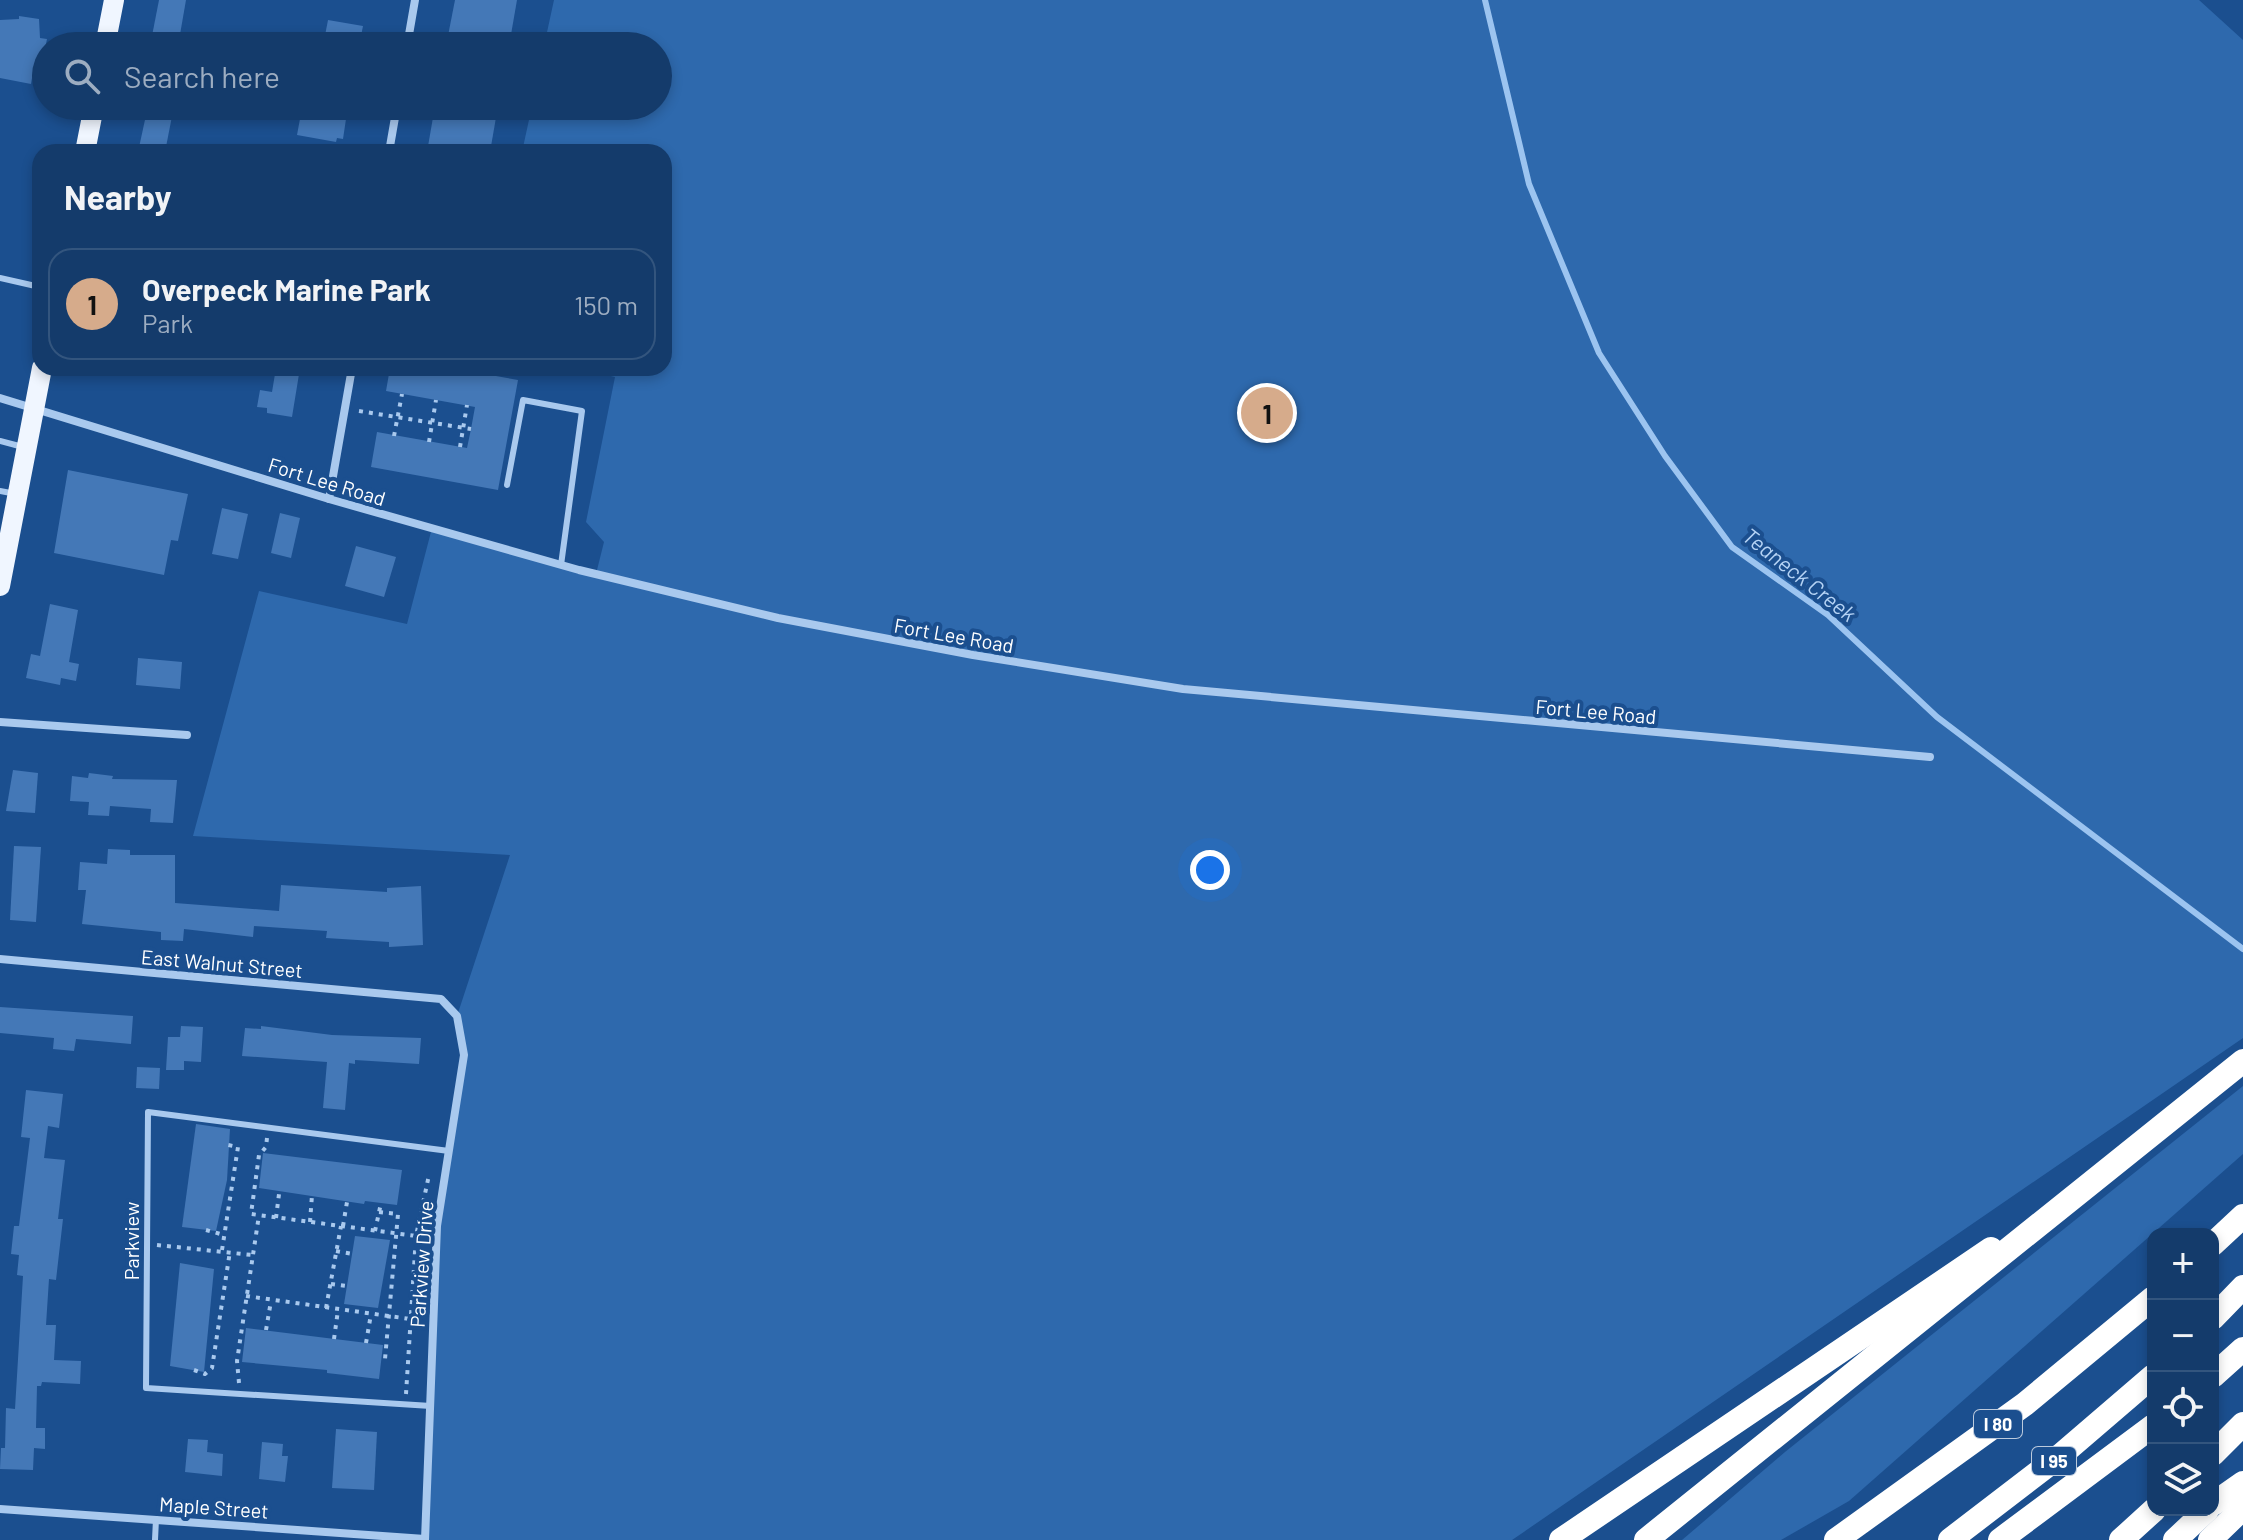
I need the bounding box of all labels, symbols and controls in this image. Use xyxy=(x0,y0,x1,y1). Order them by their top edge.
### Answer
search box xyxy=(32,32,672,120)
icon: search xyxy=(60,54,104,98)
text: Search here xyxy=(124,58,280,94)
text: Nearby xyxy=(64,176,172,217)
text: Overpeck Marine Park xyxy=(142,271,431,307)
text: 1 xyxy=(87,289,97,320)
text: 150 m xyxy=(574,289,638,320)
text: Park xyxy=(142,307,193,338)
pin: 1 xyxy=(1241,383,1293,443)
street label: Fort Lee Road xyxy=(266,452,388,510)
water label: Teaneck Creek xyxy=(1738,522,1862,626)
street label: Fort Lee Road xyxy=(892,613,1016,657)
street label: Fort Lee Road xyxy=(1535,694,1657,728)
your location xyxy=(1190,850,1230,890)
street label: East Walnut Street xyxy=(140,944,304,982)
street label: Parkview Drive xyxy=(405,1200,437,1328)
street label: Parkview xyxy=(119,1202,143,1280)
map controls xyxy=(2147,1228,2219,1516)
button: + xyxy=(2147,1228,2219,1300)
button: − xyxy=(2147,1300,2219,1372)
button: locate xyxy=(2147,1372,2219,1444)
road number: I 80 xyxy=(1974,1410,2022,1438)
button: layers xyxy=(2147,1444,2219,1516)
road number: I 95 xyxy=(2032,1447,2076,1475)
street label: Maple Street xyxy=(159,1491,269,1523)

